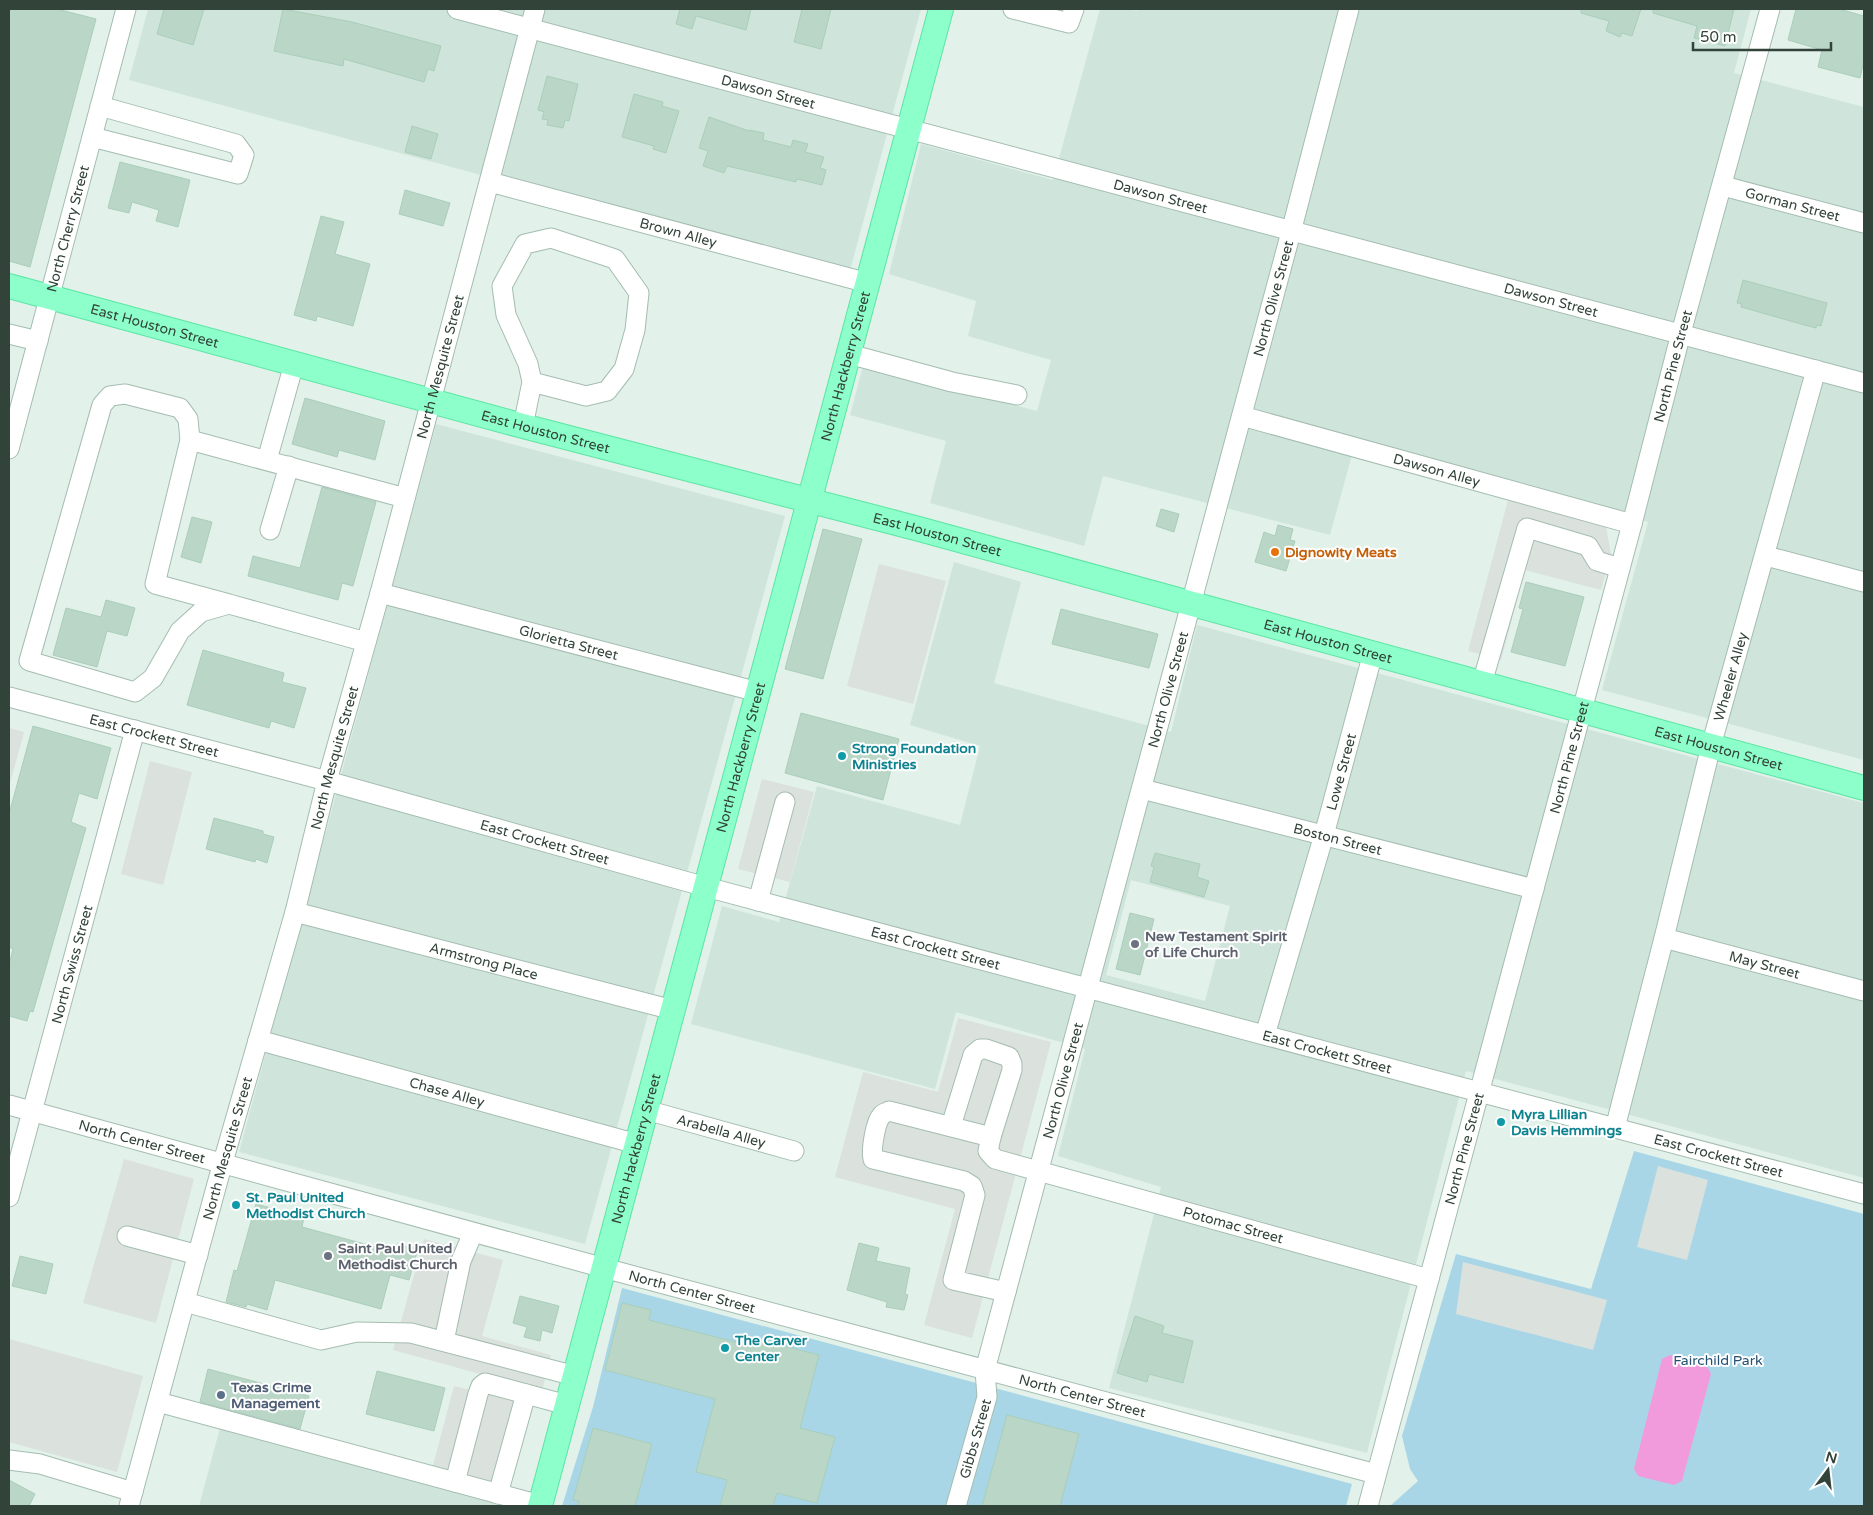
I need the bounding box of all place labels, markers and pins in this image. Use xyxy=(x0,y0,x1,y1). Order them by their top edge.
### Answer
place label: Dignowity Meats xyxy=(1285,544,1397,561)
marker: Dignowity Meats xyxy=(1269,546,1281,558)
place label: Strong Foundation Ministries xyxy=(852,740,976,773)
marker: Strong Foundation Ministries xyxy=(836,750,848,762)
place label: New Testament Spirit of Life Church xyxy=(1145,928,1288,961)
marker: New Testament Spirit of Life Church xyxy=(1129,938,1141,950)
place label: Myra Lillian Davis Hemmings xyxy=(1511,1106,1622,1139)
marker: Myra Lillian Davis Hemmings xyxy=(1495,1116,1507,1128)
place label: St. Paul United Methodist Church xyxy=(246,1189,365,1222)
marker: St. Paul United Methodist Church xyxy=(230,1199,242,1211)
place label: Saint Paul United Methodist Church xyxy=(338,1240,457,1273)
marker: Saint Paul United Methodist Church xyxy=(322,1250,334,1262)
place label: The Carver Center xyxy=(734,1332,808,1365)
marker: The Carver Center xyxy=(719,1342,731,1354)
place label: Texas Crime Management xyxy=(230,1379,321,1412)
marker: Texas Crime Management xyxy=(215,1389,227,1401)

